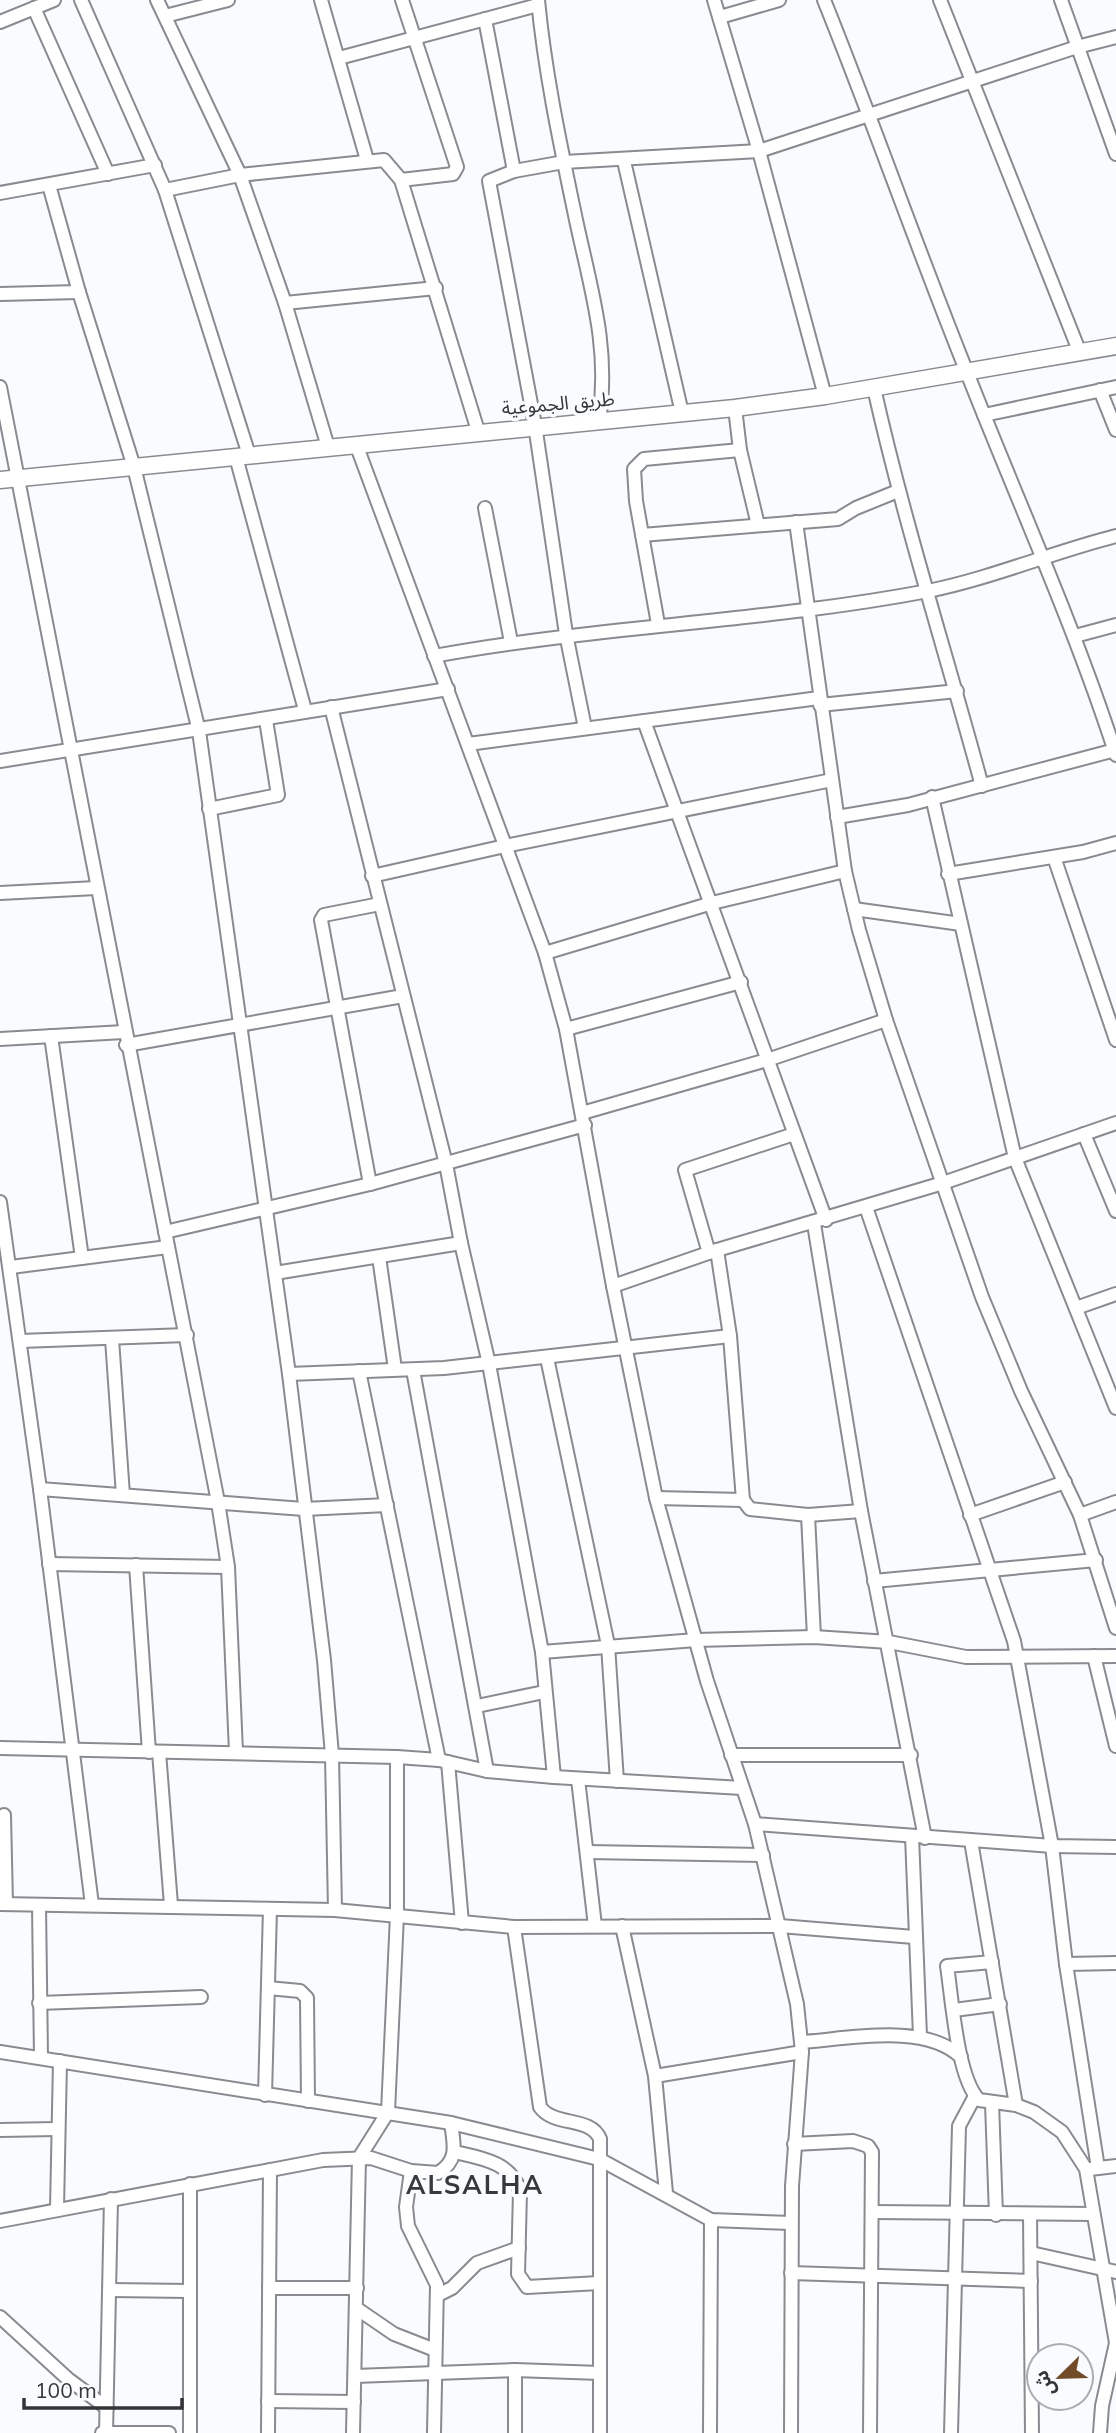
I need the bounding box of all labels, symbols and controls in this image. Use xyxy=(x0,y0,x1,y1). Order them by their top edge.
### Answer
street label: طريق الجموعية xyxy=(501,386,616,420)
district label: ALSALHA xyxy=(406,2168,544,2201)
north arrow xyxy=(1025,2342,1095,2412)
scale bar xyxy=(24,2366,182,2410)
text: ش xyxy=(1028,2367,1060,2400)
text: 100 m xyxy=(35,2377,97,2403)

